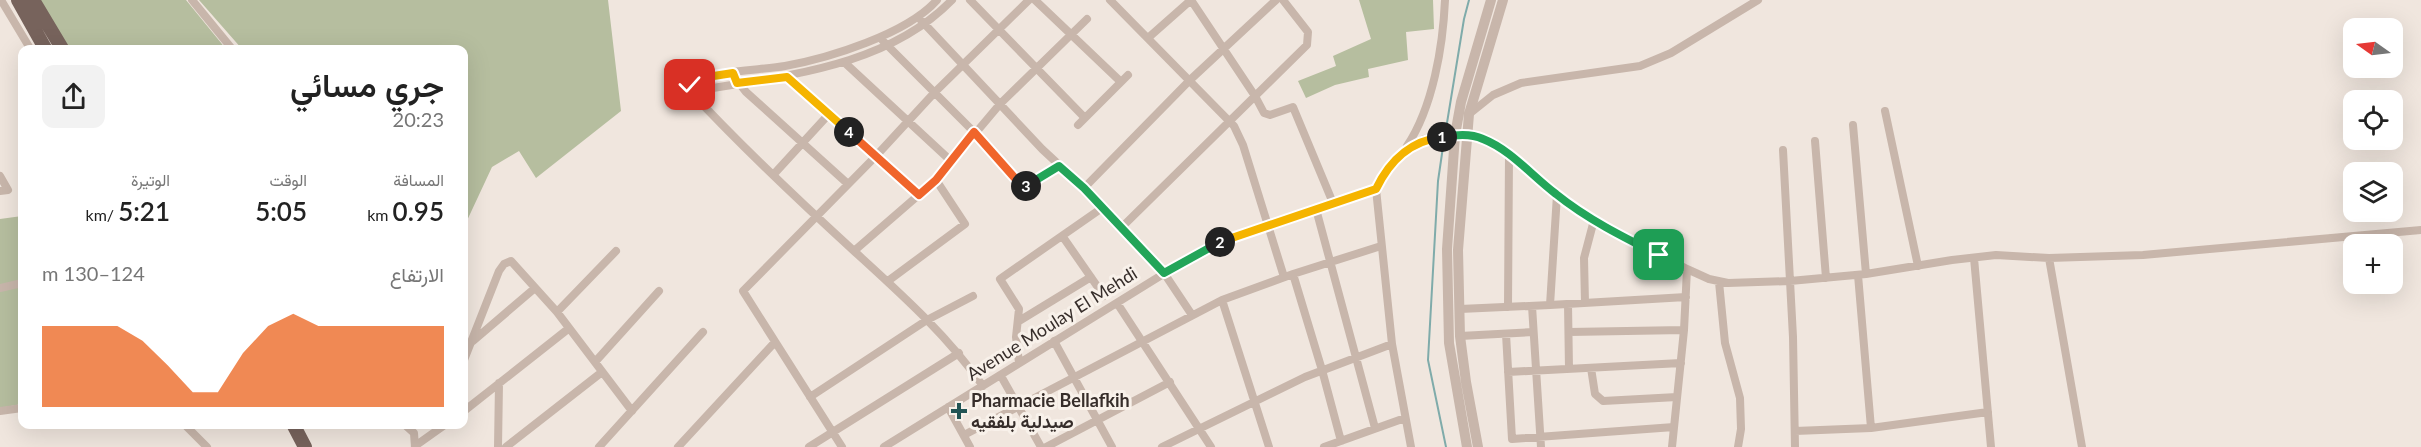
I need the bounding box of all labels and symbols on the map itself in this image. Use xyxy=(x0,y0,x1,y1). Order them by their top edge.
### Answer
north arrow xyxy=(2343,18,2403,78)
pin xyxy=(664,59,715,110)
pin: 4 xyxy=(834,117,864,147)
pin: 1 xyxy=(1427,122,1457,152)
pin: 3 xyxy=(1011,171,1041,201)
pin: 2 xyxy=(1205,227,1235,257)
pin xyxy=(1633,229,1684,280)
street label: Avenue Moulay El Mehdi xyxy=(962,262,1141,385)
place label: Pharmacie Bellafkih صيدلية بلفقيه xyxy=(971,389,1130,433)
marker: Pharmacie Bellafkih صيدلية بلفقيه xyxy=(952,404,966,418)

